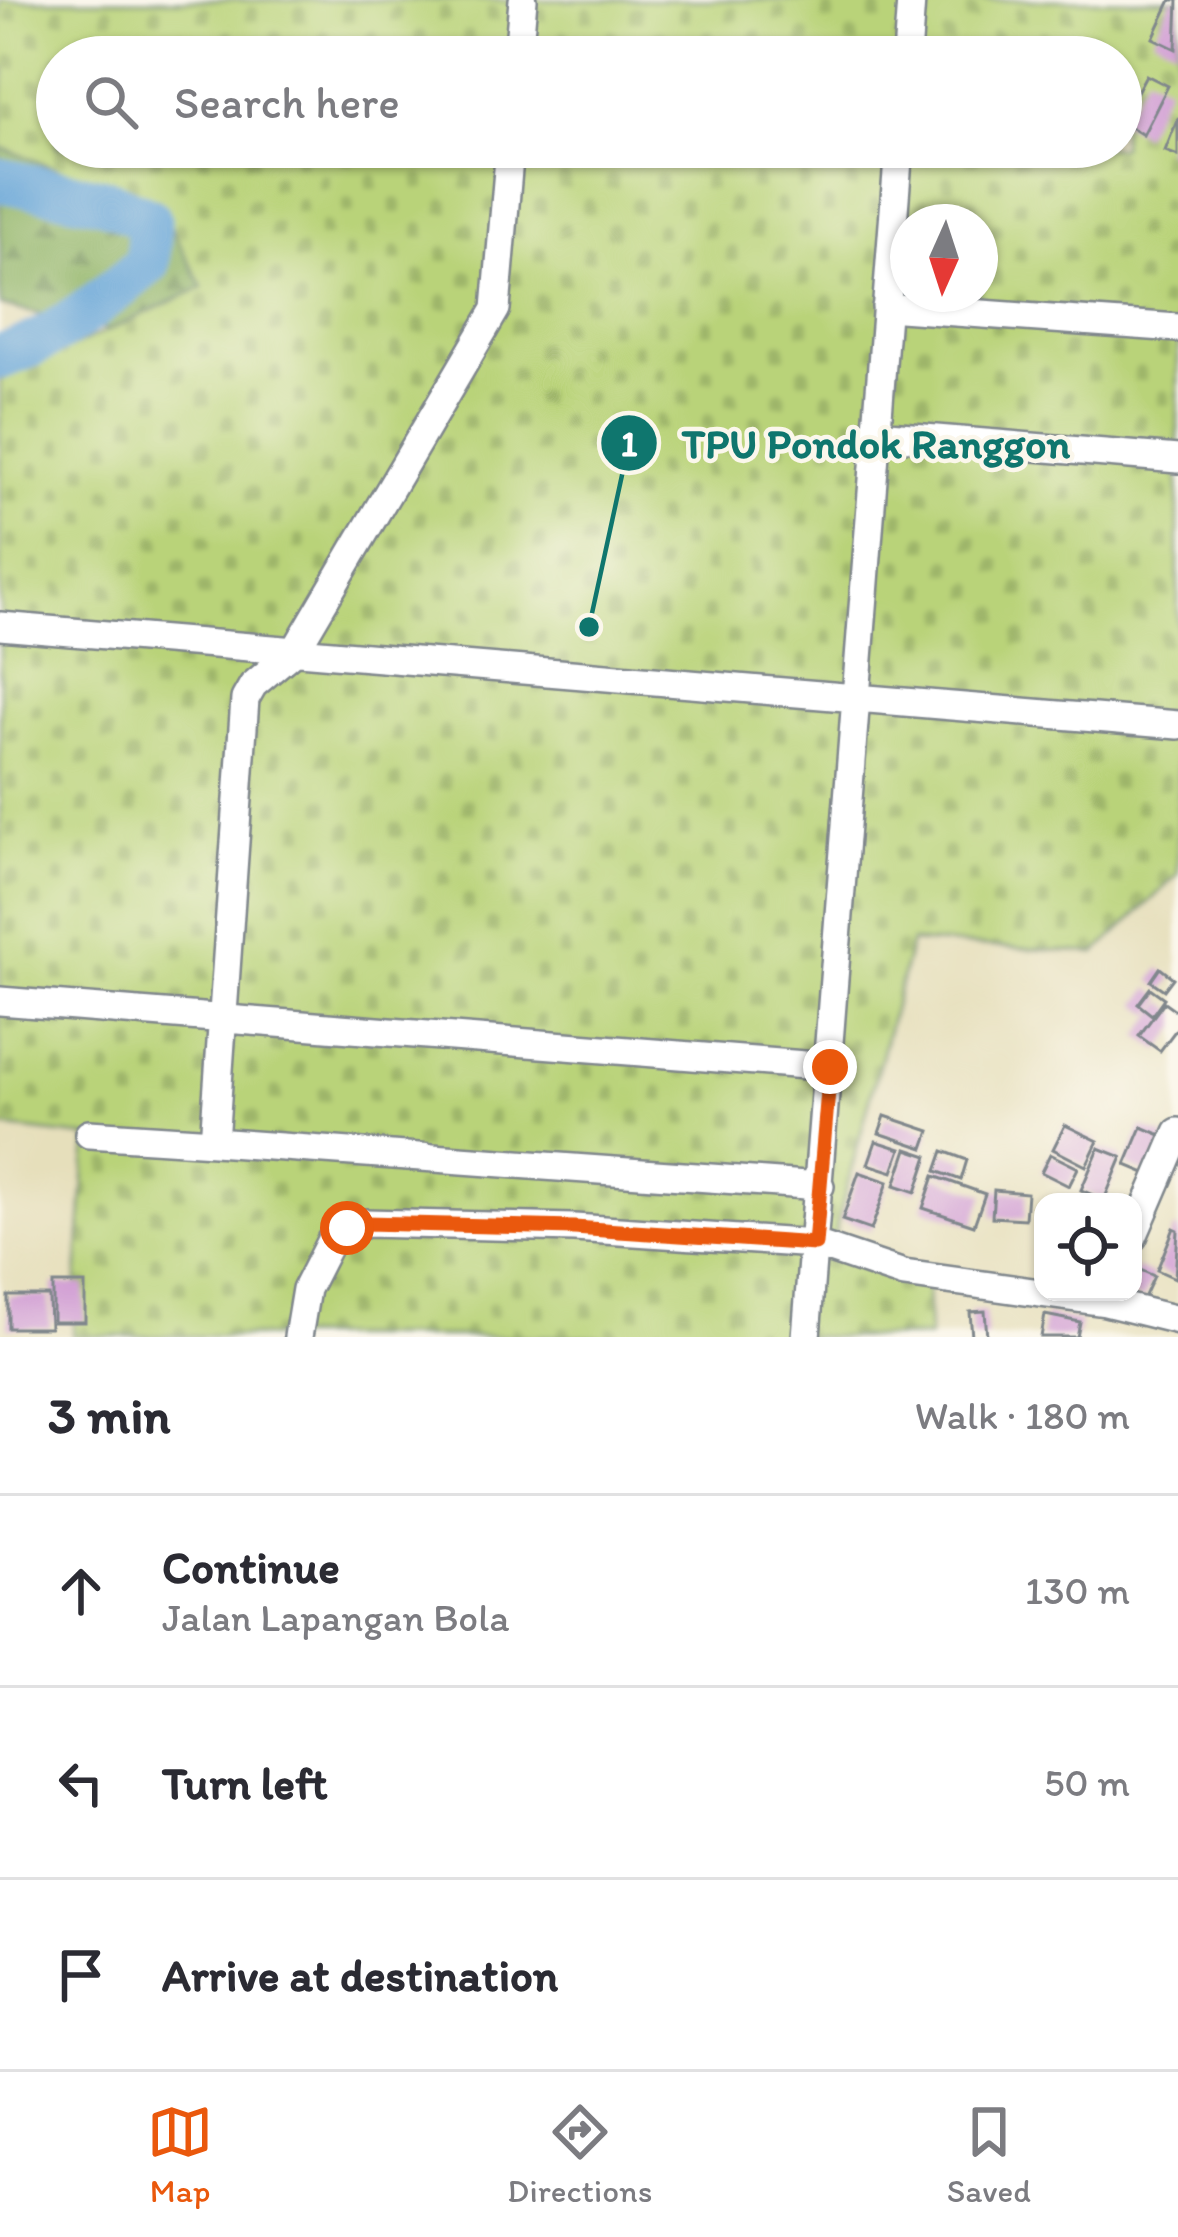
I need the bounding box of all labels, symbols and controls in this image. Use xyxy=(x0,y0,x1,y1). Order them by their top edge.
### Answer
search box xyxy=(36,36,1142,168)
icon: search xyxy=(78,69,144,135)
text: Search here xyxy=(174,75,400,129)
north arrow xyxy=(890,204,998,312)
callout: TPU Pondok Ranggon xyxy=(599,404,1093,482)
text: TPU Pondok Ranggon xyxy=(681,418,1071,469)
text: 1 xyxy=(621,422,638,465)
route end xyxy=(803,1040,857,1094)
map controls xyxy=(1034,1193,1142,1301)
button: locate xyxy=(1034,1193,1142,1301)
route start xyxy=(320,1201,374,1255)
text: 3 min xyxy=(48,1385,170,1446)
text: Walk · 180 m xyxy=(915,1392,1130,1439)
text: Continue xyxy=(162,1540,340,1594)
icon: ahead xyxy=(48,1558,114,1624)
text: 130 m xyxy=(1025,1567,1130,1614)
text: Jalan Lapangan Bola xyxy=(162,1594,510,1641)
icon: left xyxy=(48,1750,114,1816)
text: Turn left xyxy=(162,1756,328,1810)
text: 50 m xyxy=(1044,1759,1130,1806)
icon: arrive xyxy=(48,1942,114,2008)
text: Arrive at destination xyxy=(162,1948,558,2002)
tab: Map xyxy=(147,2099,213,2210)
tab: Directions xyxy=(507,2099,652,2210)
tab: Saved xyxy=(947,2099,1031,2210)

